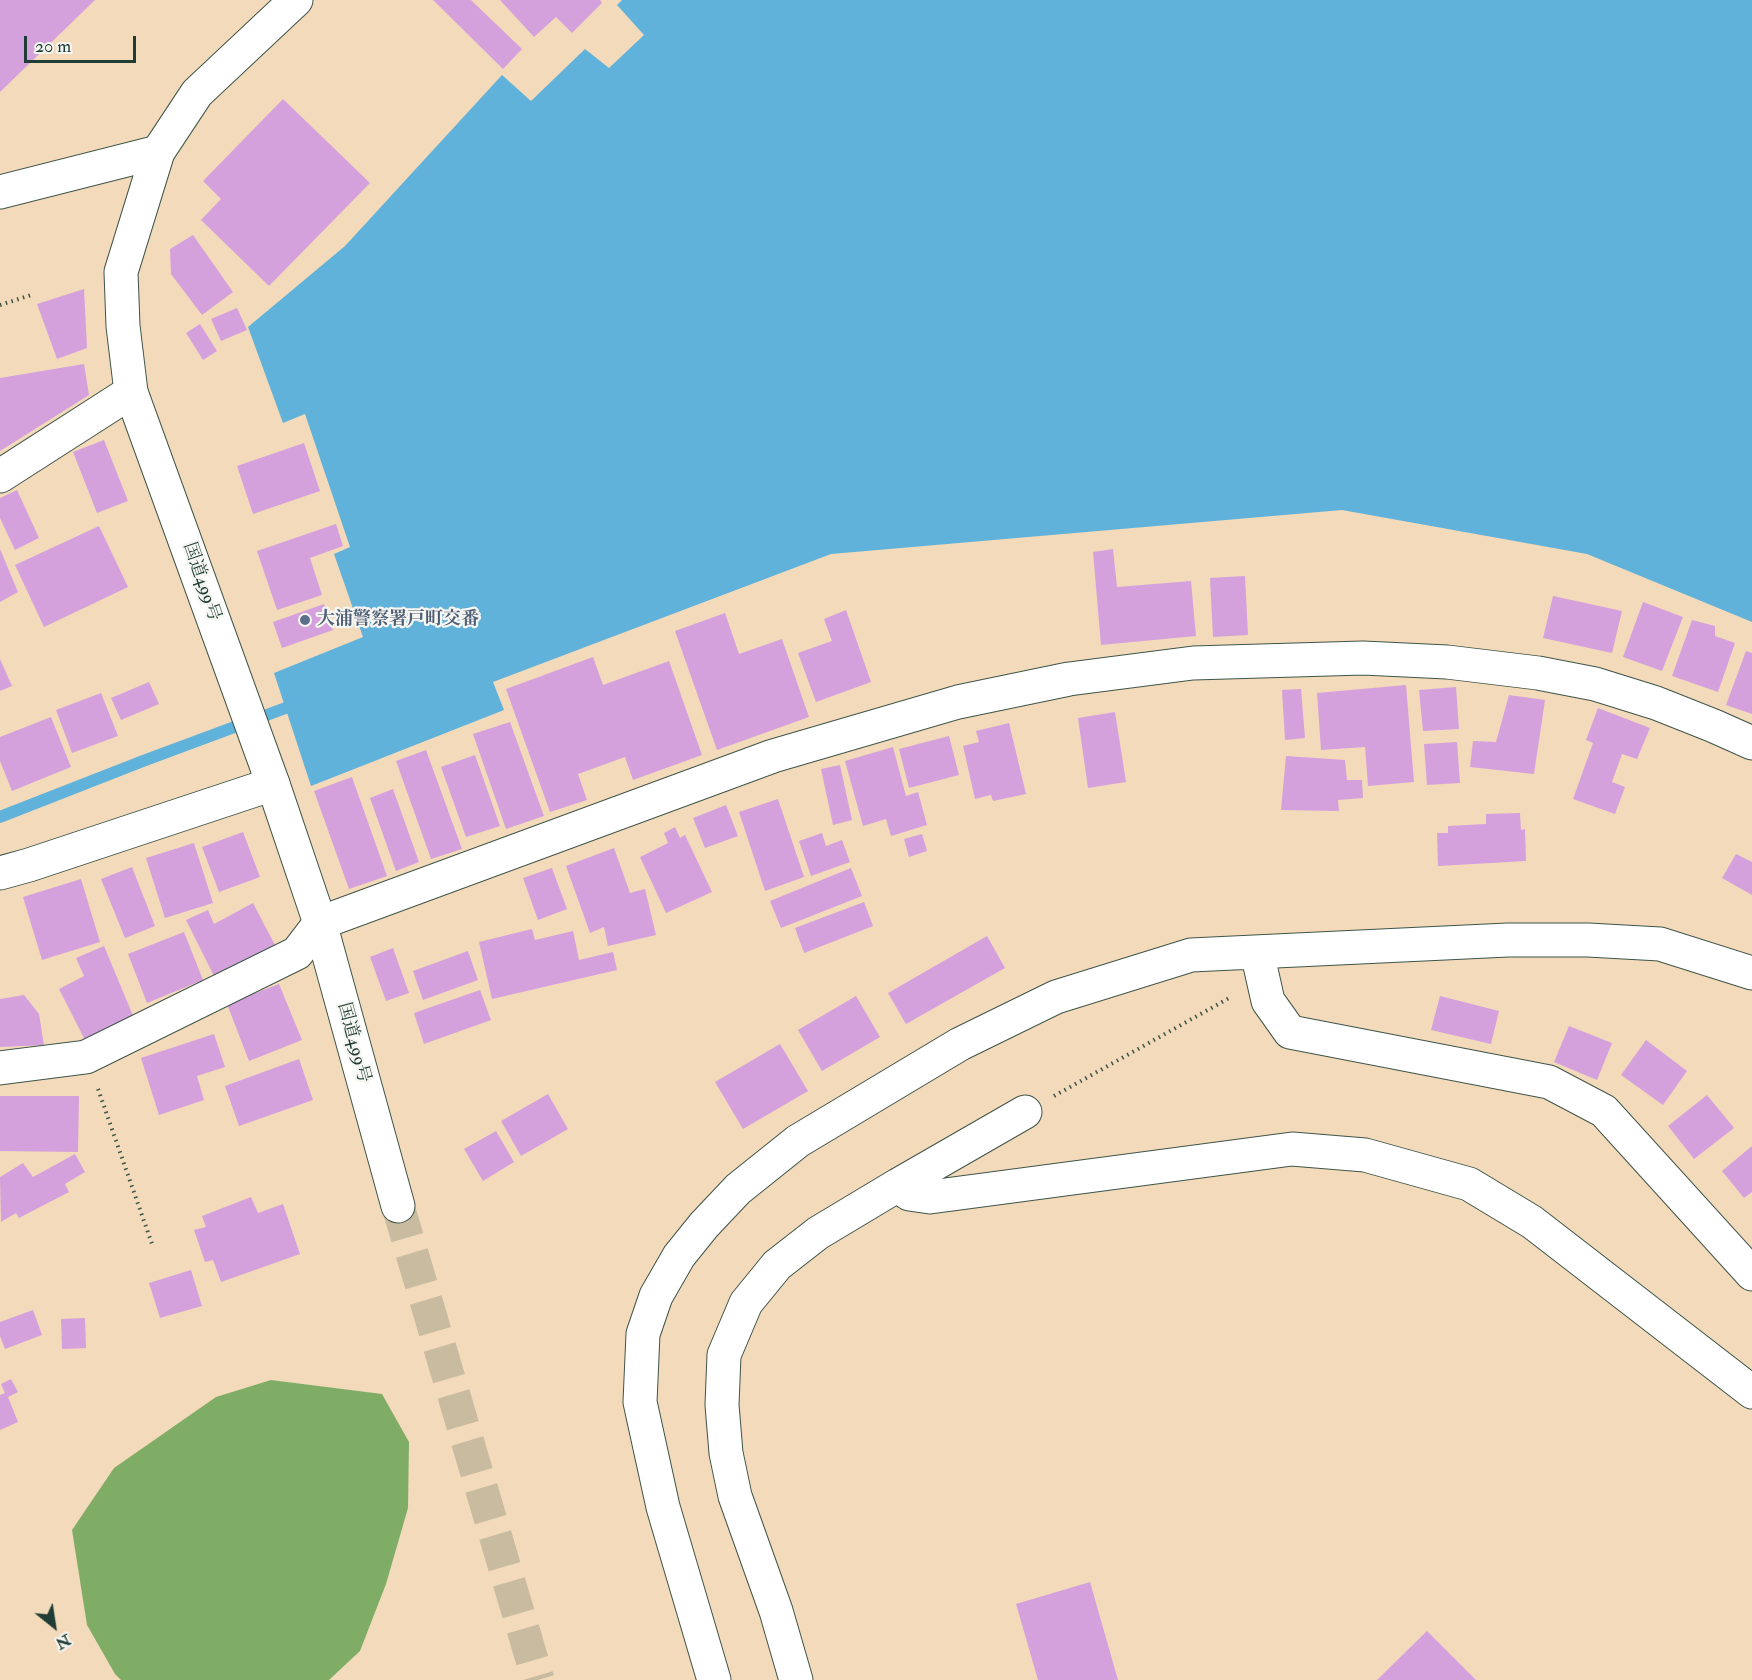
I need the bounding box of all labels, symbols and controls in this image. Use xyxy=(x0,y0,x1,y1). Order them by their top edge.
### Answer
scale bar xyxy=(27,24,140,62)
text: 20 m xyxy=(35,35,71,58)
street label: 国道499号 xyxy=(177,540,225,624)
place label: 大浦警察署戸町交番 xyxy=(317,609,479,631)
marker: 大浦警察署戸町交番 xyxy=(298,613,312,627)
street label: 国道499号 xyxy=(332,1001,374,1085)
north arrow xyxy=(24,1596,84,1656)
text: N xyxy=(52,1629,74,1654)

